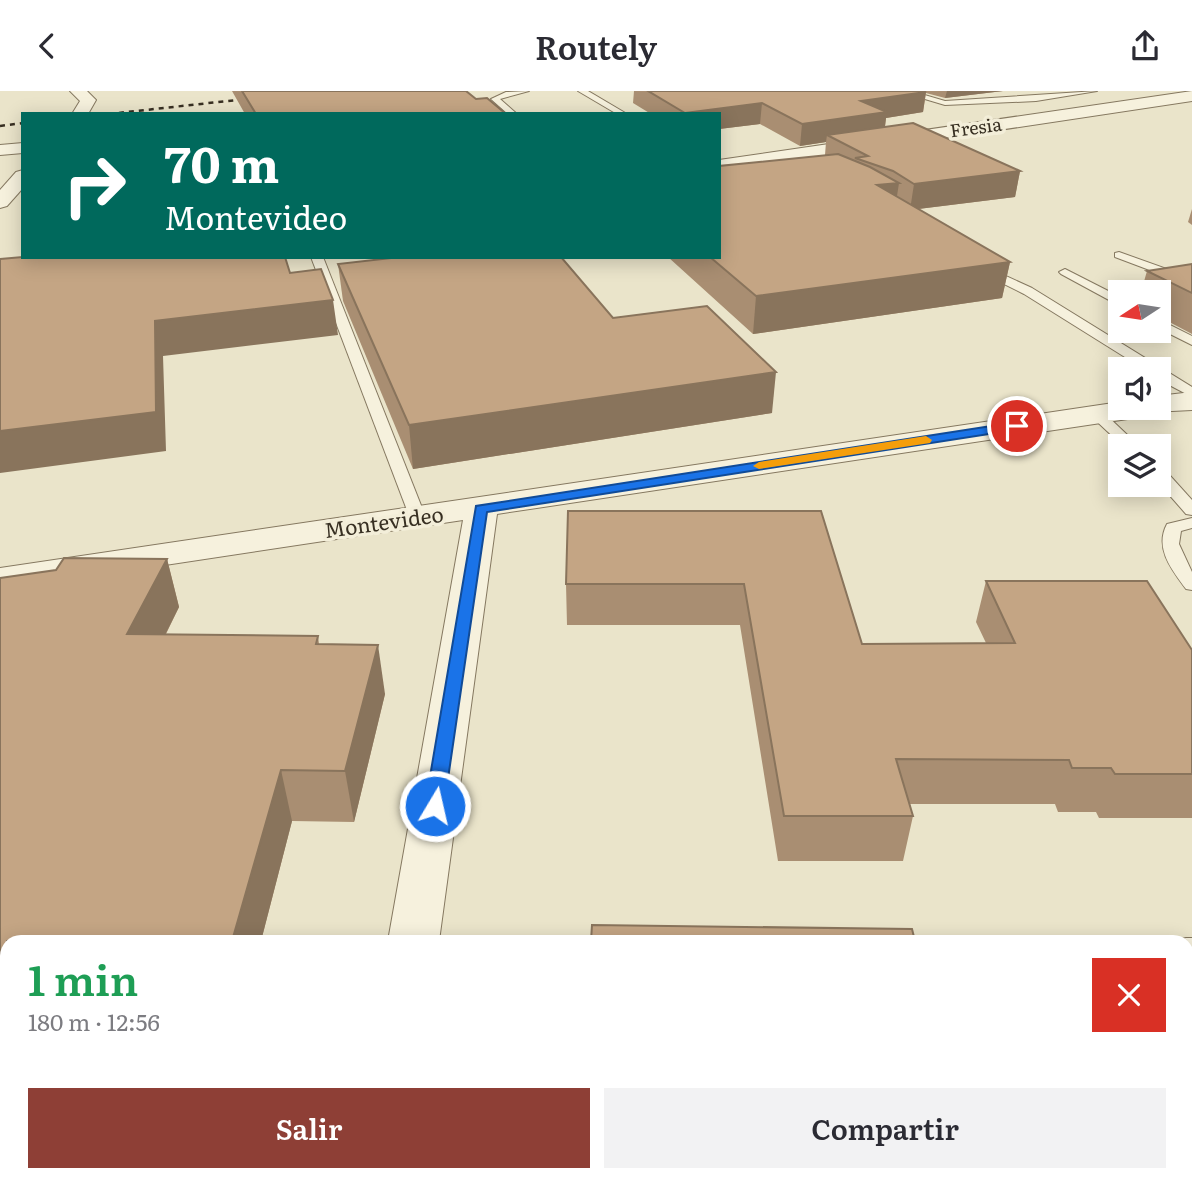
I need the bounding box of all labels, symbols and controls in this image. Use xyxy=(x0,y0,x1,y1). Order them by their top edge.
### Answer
text: Routely xyxy=(535,22,657,70)
icon: back xyxy=(28,27,66,65)
icon: share xyxy=(1126,27,1164,65)
street label: Fresia xyxy=(948,109,1004,143)
text: 70 m xyxy=(164,125,279,198)
icon: right xyxy=(49,140,140,231)
text: Montevideo xyxy=(164,192,347,240)
north arrow xyxy=(1108,280,1171,343)
map controls xyxy=(1108,280,1171,497)
button: sound xyxy=(1108,357,1171,420)
pin xyxy=(987,396,1047,456)
icon: arrive xyxy=(998,407,1036,445)
button: layers xyxy=(1108,434,1171,497)
street label: Montevideo xyxy=(322,497,445,544)
position arrow xyxy=(398,769,472,843)
text: 1 min xyxy=(28,947,138,1009)
button: close xyxy=(1092,958,1166,1032)
text: 180 m · 12:56 xyxy=(28,1004,160,1038)
button: Salir xyxy=(28,1088,590,1168)
button: Compartir xyxy=(604,1088,1166,1168)

